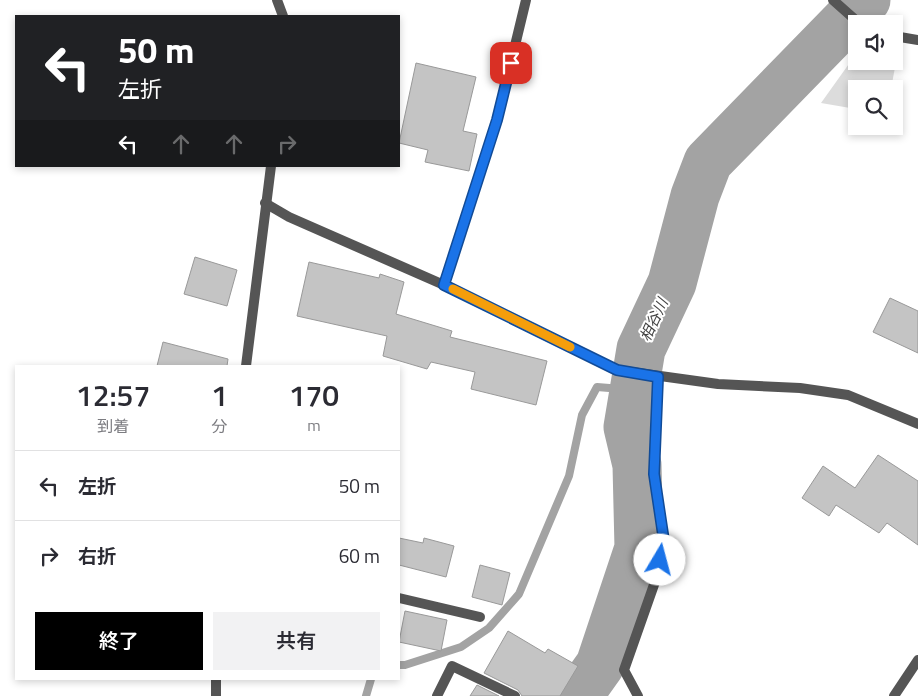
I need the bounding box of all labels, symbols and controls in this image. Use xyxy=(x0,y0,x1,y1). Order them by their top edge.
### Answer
map controls xyxy=(848,15,903,135)
button: sound xyxy=(848,15,903,70)
text: 50 m xyxy=(118,23,194,77)
icon: left xyxy=(35,35,100,100)
pin xyxy=(490,42,532,84)
icon: arrive xyxy=(497,49,525,77)
text: 左折 xyxy=(118,72,162,106)
button: search xyxy=(848,80,903,135)
icon: left xyxy=(114,130,142,158)
icon: ahead xyxy=(167,130,195,158)
icon: ahead xyxy=(220,130,248,158)
icon: right xyxy=(273,130,301,158)
water label: 相谷川 xyxy=(634,293,674,345)
text: 12:57 xyxy=(76,372,150,418)
text: 1 xyxy=(211,372,228,418)
text: 170 xyxy=(289,372,339,418)
text: m xyxy=(307,413,321,437)
text: 到着 xyxy=(97,414,129,438)
text: 分 xyxy=(211,414,227,438)
text: 左折 xyxy=(78,471,116,500)
text: 50 m xyxy=(339,471,380,500)
icon: left xyxy=(35,472,63,500)
position arrow xyxy=(633,533,685,585)
text: 右折 xyxy=(78,541,116,570)
text: 60 m xyxy=(339,541,380,570)
icon: right xyxy=(35,542,63,570)
button: 終了 xyxy=(35,612,203,670)
button: 共有 xyxy=(213,612,380,670)

